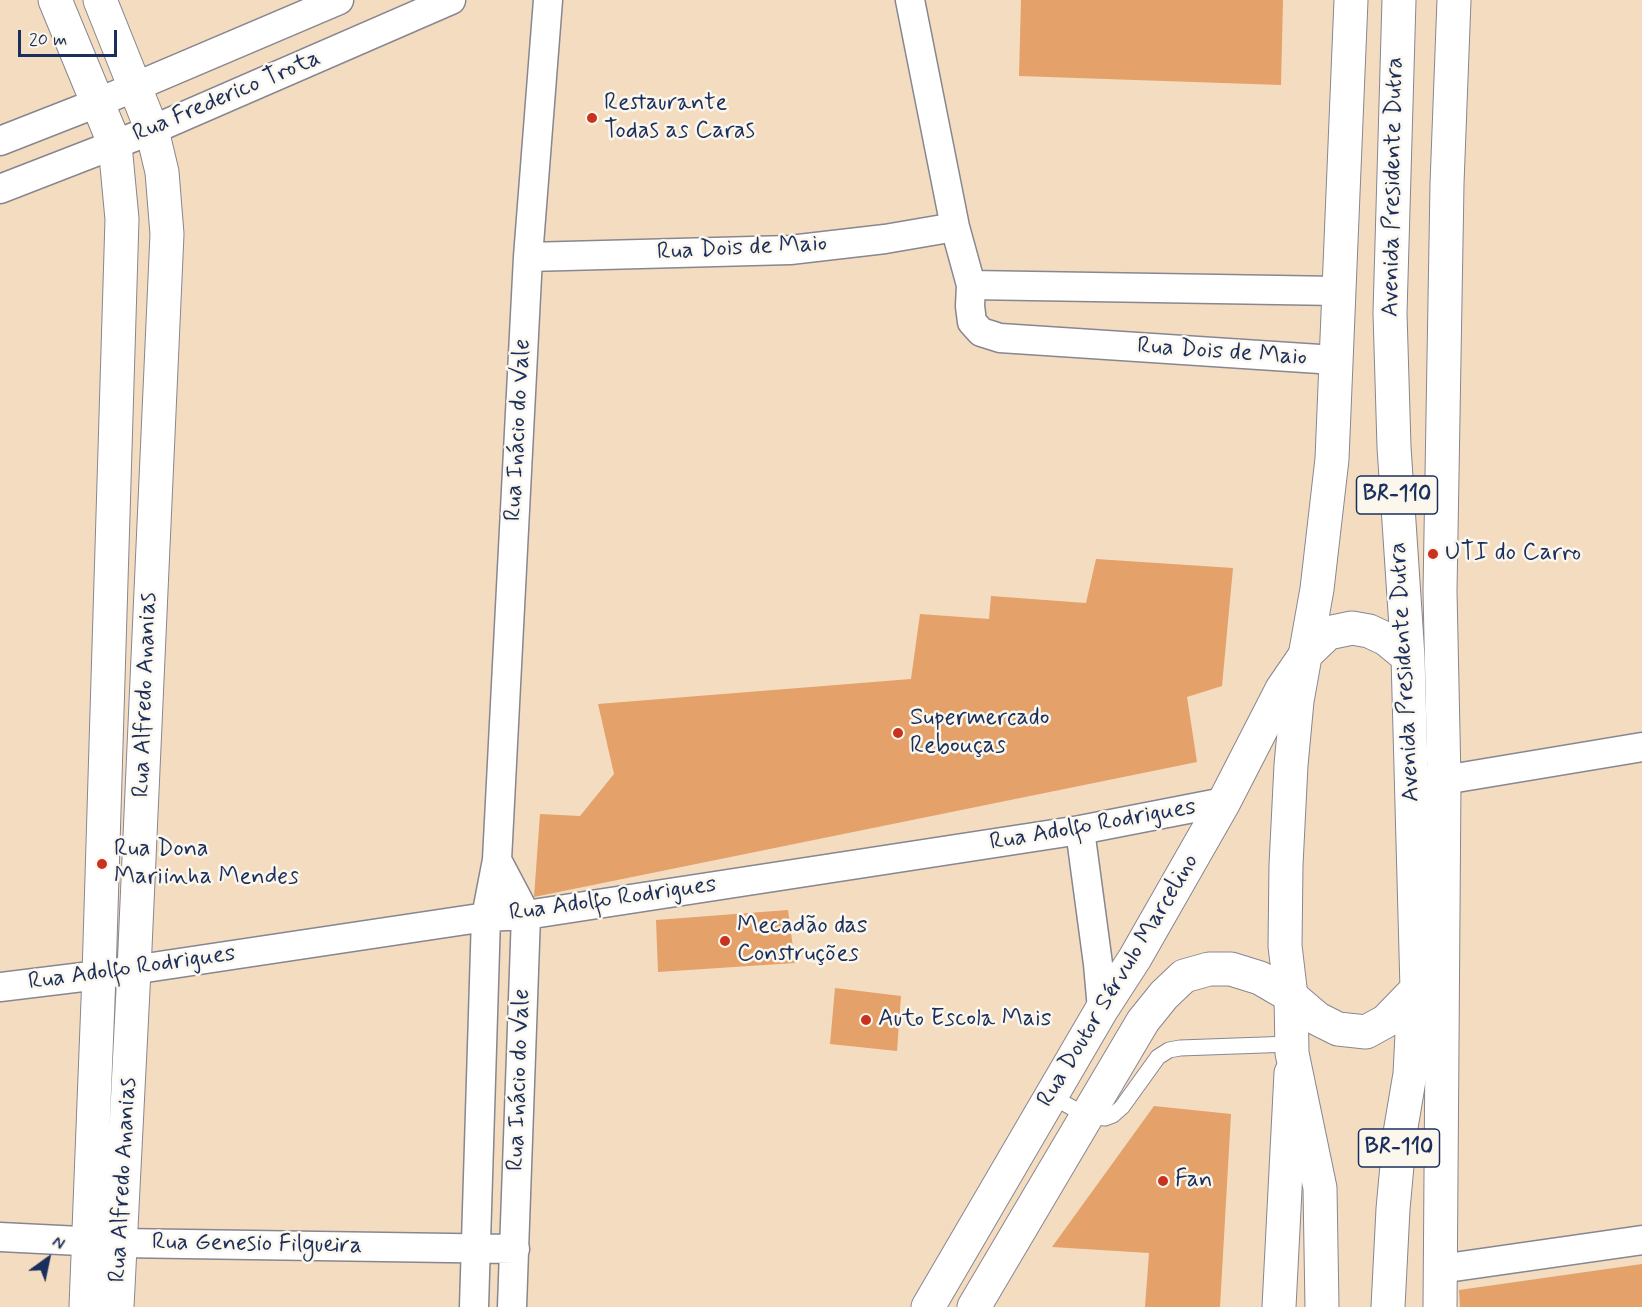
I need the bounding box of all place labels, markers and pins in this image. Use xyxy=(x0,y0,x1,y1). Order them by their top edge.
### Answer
place label: Restaurante Todas as Caras xyxy=(604,90,755,146)
marker: Restaurante Todas as Caras xyxy=(585,111,599,125)
place label: UTI do Carro xyxy=(1445,540,1581,568)
marker: UTI do Carro xyxy=(1426,547,1440,561)
place label: Supermercado Rebouças xyxy=(910,705,1050,761)
marker: Supermercado Rebouças xyxy=(891,726,905,740)
place label: Rua Dona Mariinha Mendes xyxy=(114,836,299,892)
marker: Rua Dona Mariinha Mendes xyxy=(95,857,109,871)
place label: Mecadão das Construções xyxy=(737,913,867,969)
marker: Mecadão das Construções xyxy=(718,934,732,948)
place label: Auto Escola Mais xyxy=(878,1006,1051,1034)
marker: Auto Escola Mais xyxy=(859,1013,873,1027)
place label: Fan xyxy=(1175,1167,1213,1195)
marker: Fan xyxy=(1156,1174,1170,1188)

